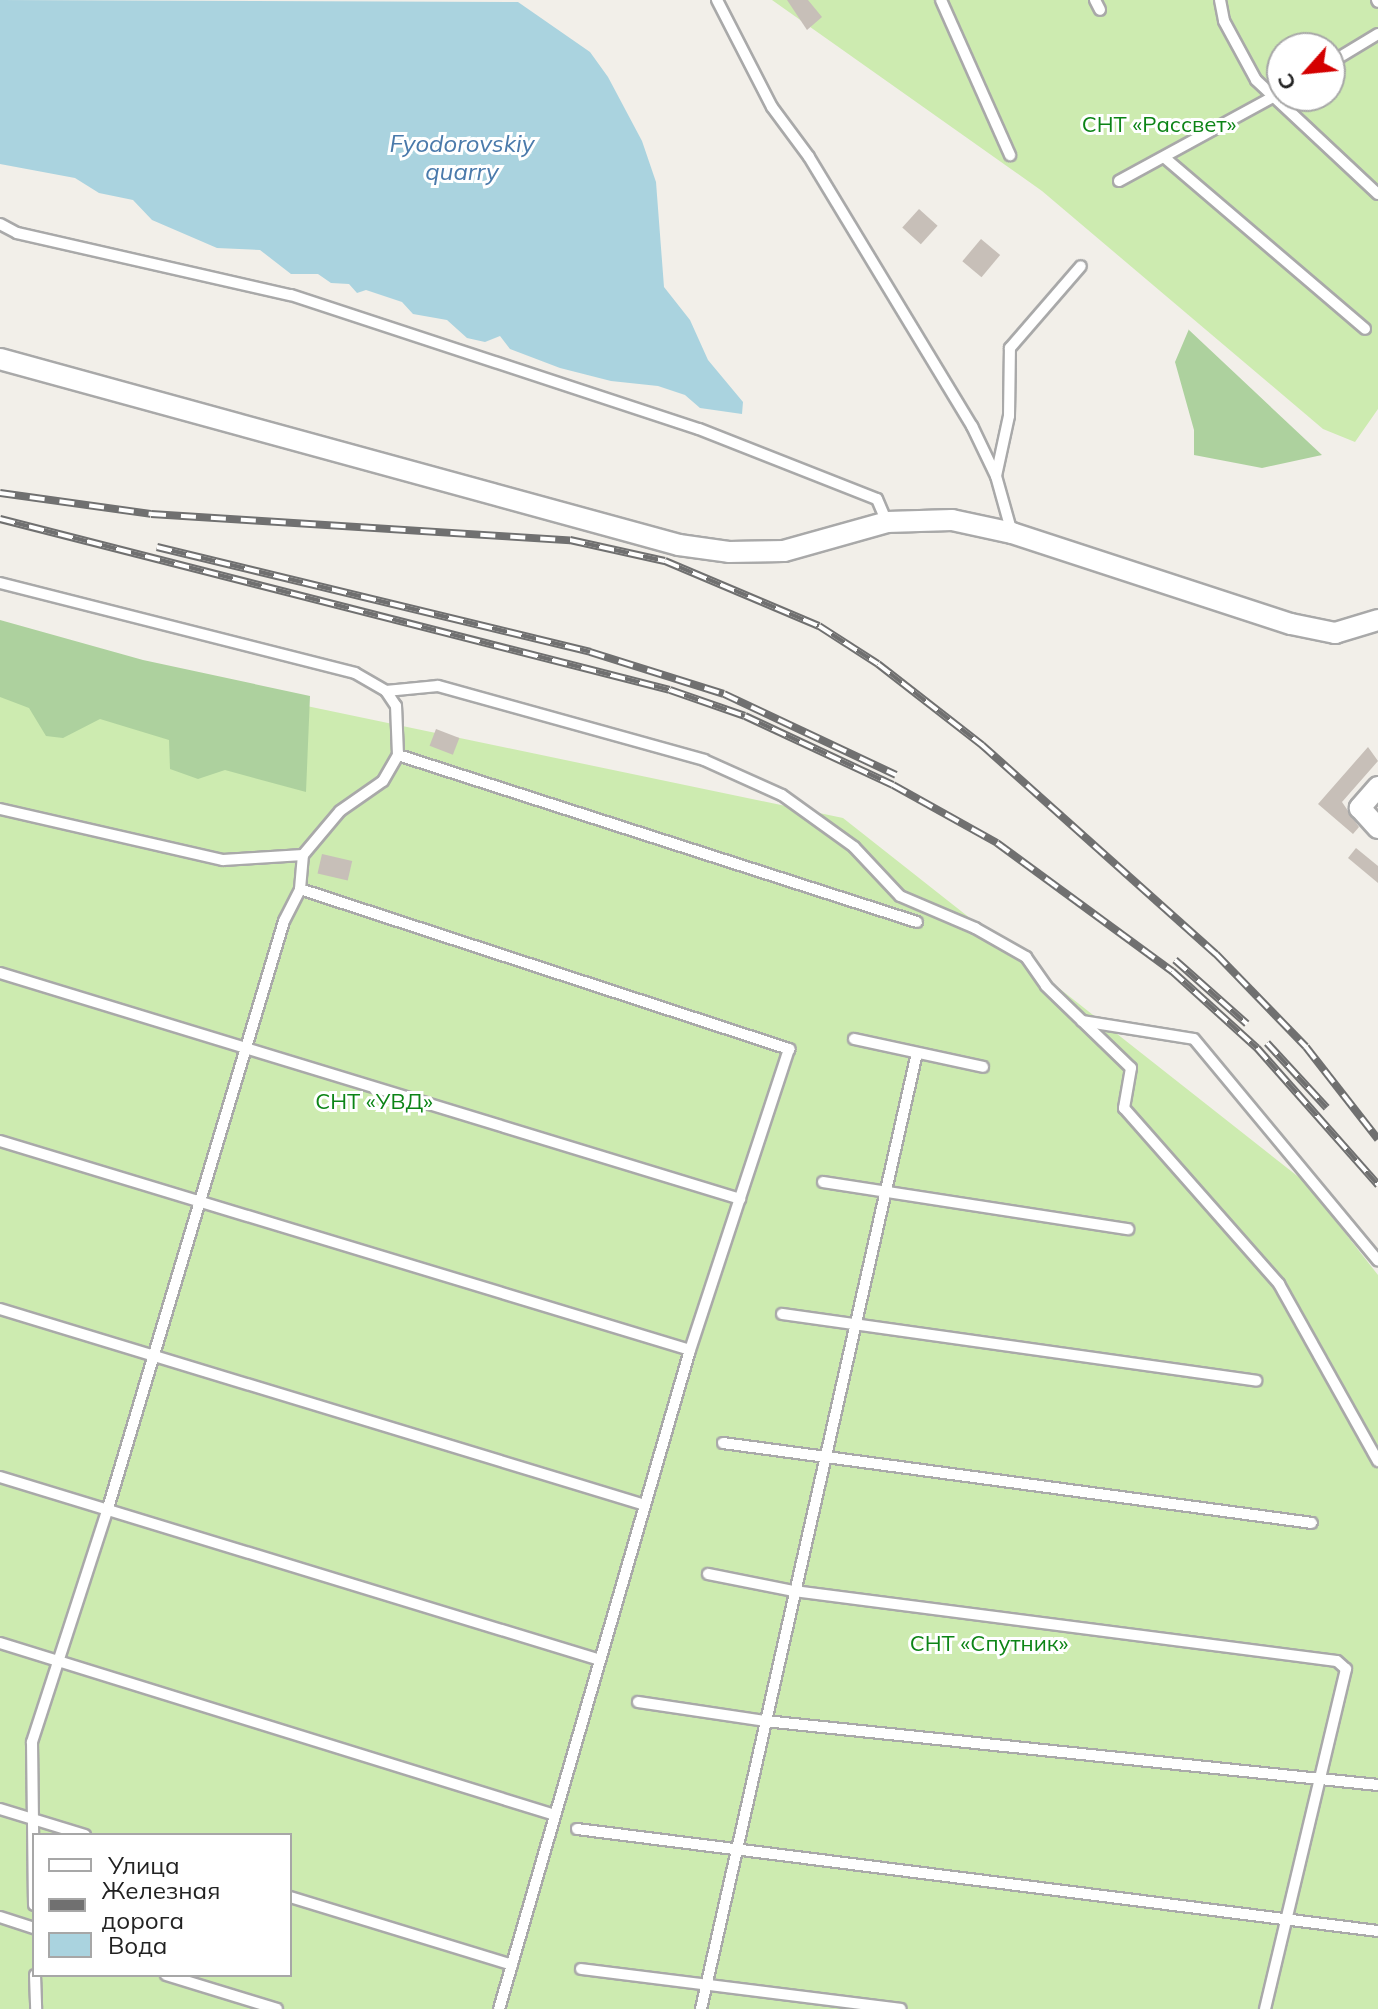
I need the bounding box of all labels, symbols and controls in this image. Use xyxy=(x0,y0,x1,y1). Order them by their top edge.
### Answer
north arrow xyxy=(1266,32,1346,112)
text: С xyxy=(1271,69,1302,95)
park label: СНТ «Рассвет» xyxy=(1082,112,1236,138)
water label: Fyodorovskiy quarry xyxy=(389,130,535,186)
park label: СНТ «УВД» xyxy=(315,1089,433,1115)
park label: СНТ «Спутник» xyxy=(910,1631,1068,1657)
legend xyxy=(32,1833,292,1977)
text: Улица xyxy=(108,1850,180,1880)
text: Железная дорога xyxy=(102,1875,220,1935)
text: Вода xyxy=(108,1930,168,1960)

